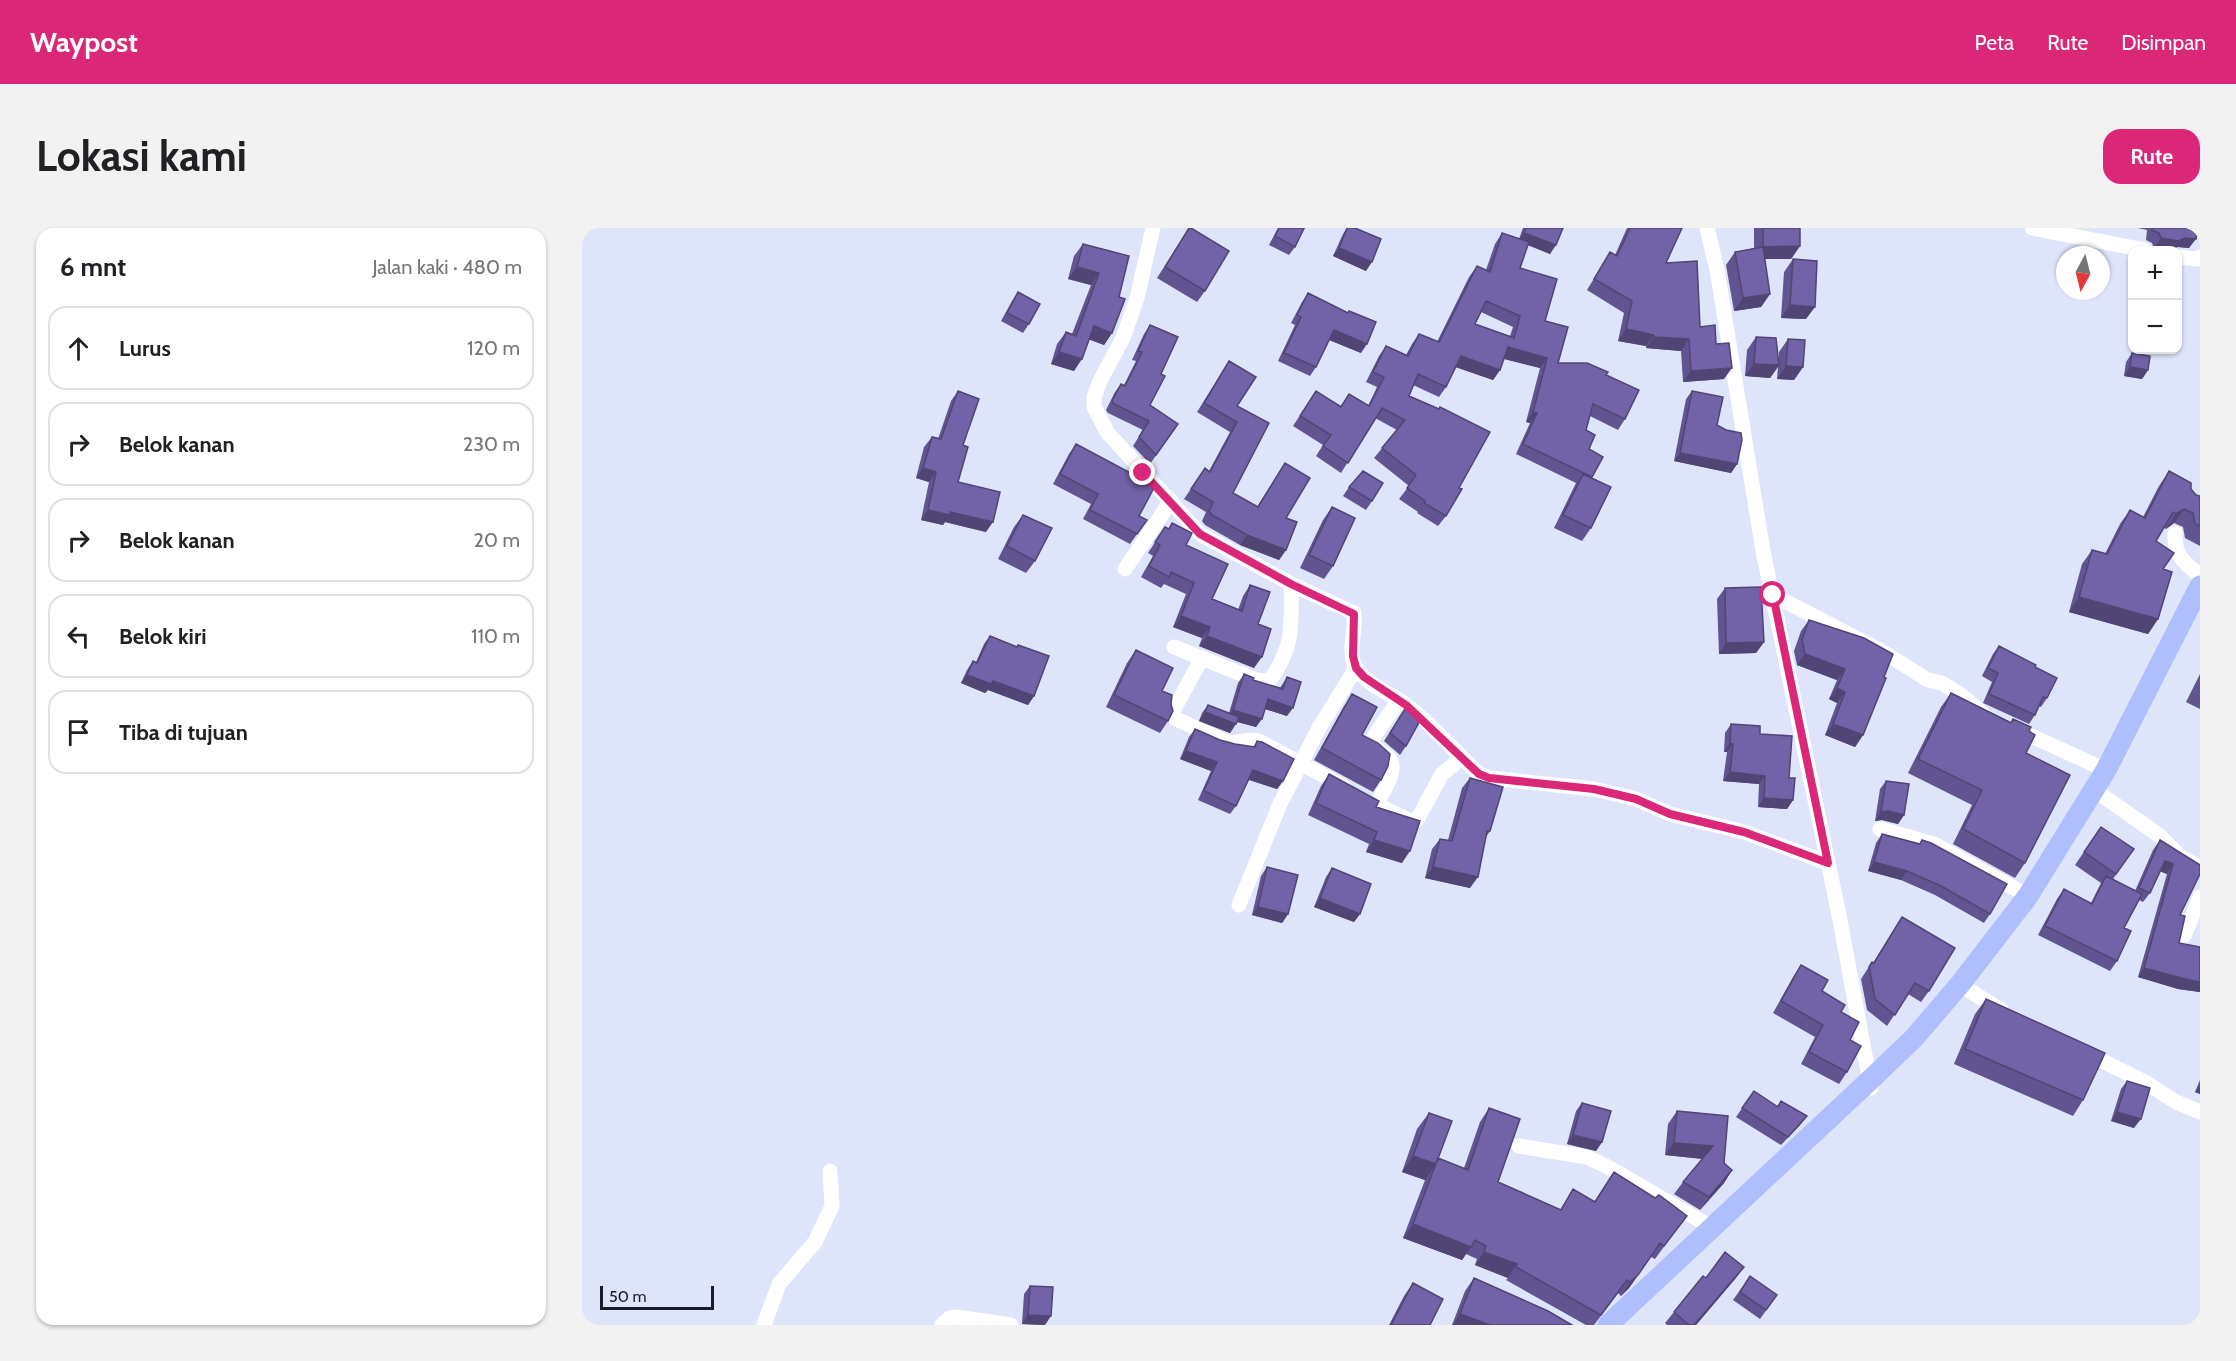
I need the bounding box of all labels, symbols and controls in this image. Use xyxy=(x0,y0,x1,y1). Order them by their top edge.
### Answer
text: Waypost xyxy=(30,25,138,59)
text: Peta xyxy=(1975,30,2014,55)
text: Rute xyxy=(2047,30,2088,55)
text: Disimpan xyxy=(2121,30,2206,55)
button: Rute xyxy=(2103,129,2200,184)
text: Lokasi kami xyxy=(36,130,247,182)
north arrow xyxy=(2056,246,2110,300)
map controls xyxy=(2128,246,2182,354)
button: + xyxy=(2128,246,2182,300)
text: 6 mnt xyxy=(60,251,126,283)
text: Jalan kaki · 480 m xyxy=(372,255,522,279)
button: − xyxy=(2128,300,2182,354)
icon: ahead xyxy=(62,332,95,365)
text: Lurus xyxy=(119,335,171,362)
text: 120 m xyxy=(467,336,520,360)
icon: right xyxy=(62,428,95,461)
text: Belok kanan xyxy=(119,431,235,458)
text: 230 m xyxy=(463,432,520,456)
route end xyxy=(1129,459,1155,485)
icon: right xyxy=(62,524,95,557)
text: Belok kanan xyxy=(119,527,235,554)
text: 20 m xyxy=(474,528,520,552)
route start xyxy=(1759,581,1785,607)
icon: left xyxy=(62,620,95,653)
text: Belok kiri xyxy=(119,623,206,650)
text: 110 m xyxy=(471,624,520,648)
icon: arrive xyxy=(62,716,95,749)
text: Tiba di tujuan xyxy=(119,719,248,746)
scale bar xyxy=(600,1283,714,1310)
text: 50 m xyxy=(609,1287,646,1306)

